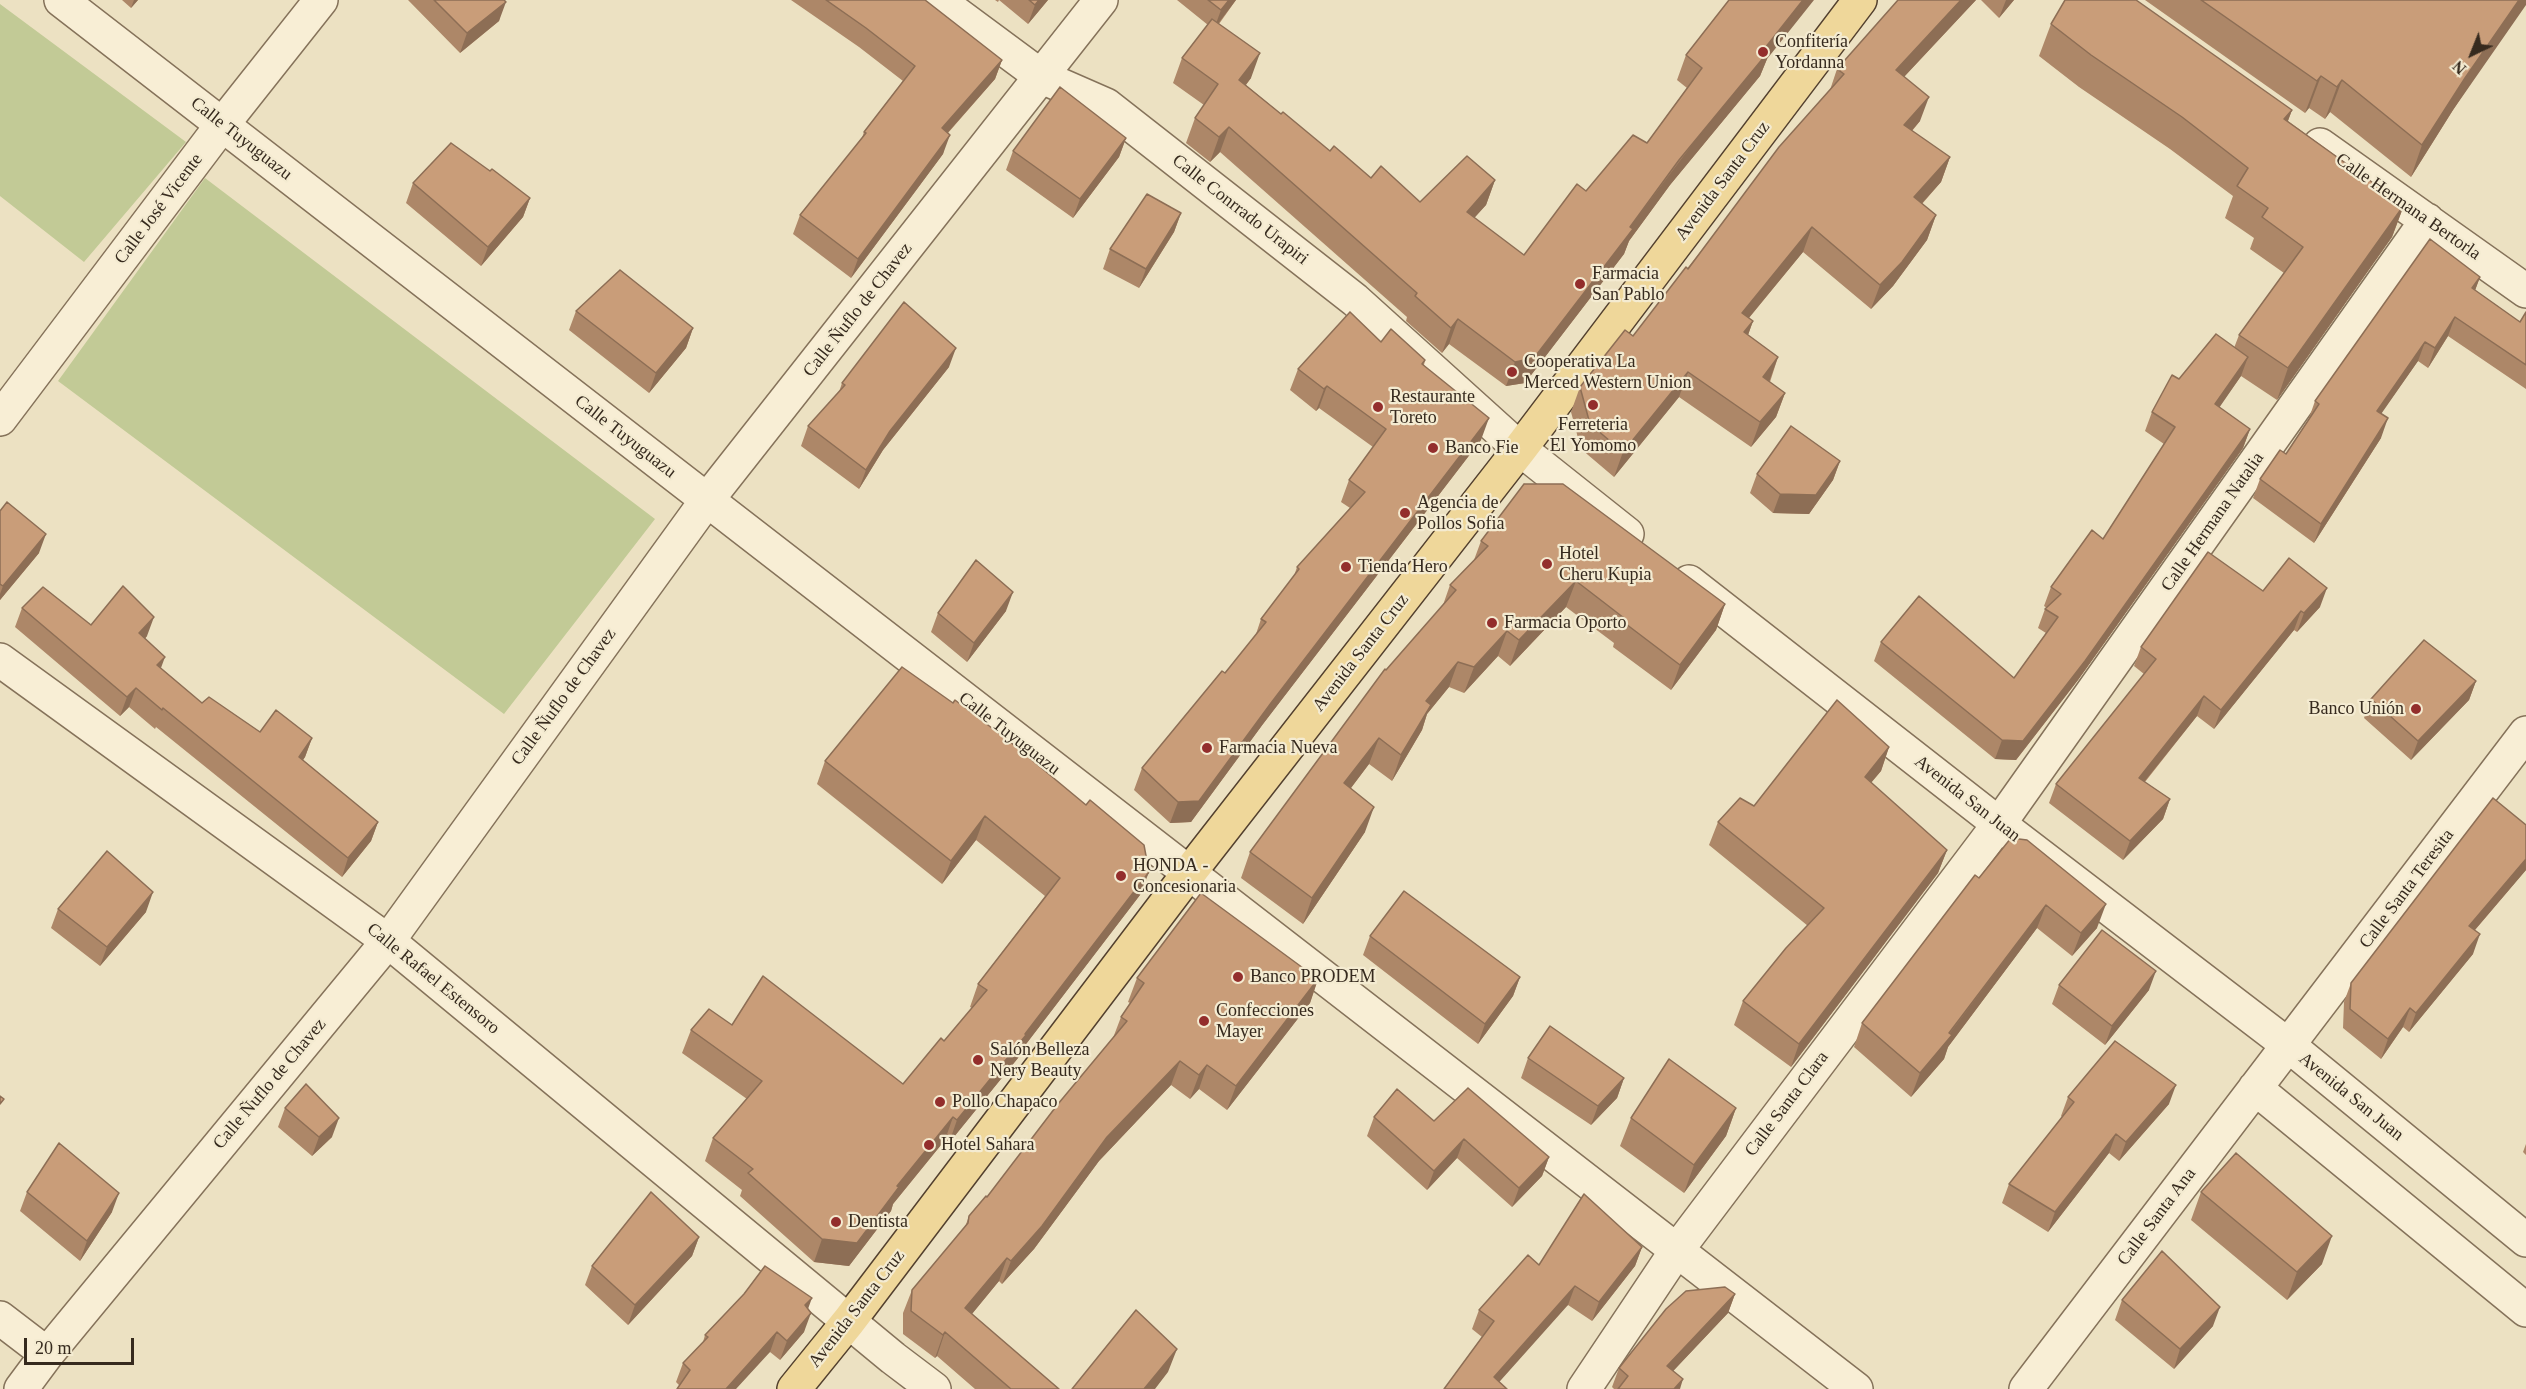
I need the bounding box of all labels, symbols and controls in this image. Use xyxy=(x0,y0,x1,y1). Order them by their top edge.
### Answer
north arrow xyxy=(2442,24,2502,84)
place label: Confitería Yordanna xyxy=(1775,31,1848,74)
marker: Confitería Yordanna xyxy=(1756,45,1770,59)
text: N xyxy=(2449,57,2469,78)
street label: Calle Tuyuguazu xyxy=(186,93,296,185)
street label: Avenida Santa Cruz xyxy=(1671,117,1775,245)
street label: Calle José Vicente xyxy=(110,149,208,269)
street label: Calle Hermana Bertorla xyxy=(2331,149,2485,265)
street label: Calle Conrrado Urapiri xyxy=(1168,150,1312,270)
street label: Calle Ñuflo de Chavez xyxy=(799,239,917,381)
place label: Farmacia San Pablo xyxy=(1592,263,1665,306)
marker: Farmacia San Pablo xyxy=(1573,277,1587,291)
place label: Cooperativa La Merced Western Union xyxy=(1524,351,1691,394)
marker: Cooperativa La Merced Western Union xyxy=(1505,365,1519,379)
place label: Restaurante Toreto xyxy=(1390,386,1475,428)
street label: Calle Tuyuguazu xyxy=(570,391,680,483)
marker: Ferreteria El Yomomo xyxy=(1586,398,1600,412)
marker: Restaurante Toreto xyxy=(1371,400,1385,414)
place label: Ferreteria El Yomomo xyxy=(1550,414,1636,456)
place label: Banco Fie xyxy=(1445,437,1518,459)
marker: Banco Fie xyxy=(1426,441,1440,455)
street label: Calle Hermana Natalia xyxy=(2157,448,2269,596)
place label: Agencia de Pollos Sofia xyxy=(1417,492,1505,534)
marker: Agencia de Pollos Sofia xyxy=(1398,506,1412,520)
place label: Hotel Cheru Kupia xyxy=(1559,543,1651,586)
place label: Tienda Hero xyxy=(1358,556,1448,578)
marker: Hotel Cheru Kupia xyxy=(1540,557,1554,571)
marker: Tienda Hero xyxy=(1339,560,1353,574)
street label: Avenida Santa Cruz xyxy=(1308,590,1414,716)
place label: Farmacia Oporto xyxy=(1504,612,1626,634)
marker: Farmacia Oporto xyxy=(1485,616,1499,630)
street label: Calle Ñuflo de Chavez xyxy=(507,624,621,770)
street label: Calle Tuyuguazu xyxy=(954,688,1064,780)
place label: Banco Unión xyxy=(2309,698,2404,720)
marker: Banco Unión xyxy=(2409,702,2423,716)
place label: Farmacia Nueva xyxy=(1219,737,1337,759)
marker: Farmacia Nueva xyxy=(1200,741,1214,755)
street label: Avenida San Juan xyxy=(1910,751,2024,847)
street label: Calle Santa Teresita xyxy=(2355,825,2459,953)
place label: HONDA - Concesionaria xyxy=(1133,855,1236,898)
marker: HONDA - Concesionaria xyxy=(1114,869,1128,883)
street label: Calle Rafael Estensoro xyxy=(362,919,504,1039)
place label: Banco PRODEM xyxy=(1250,966,1375,988)
marker: Banco PRODEM xyxy=(1231,970,1245,984)
place label: Confecciones Mayer xyxy=(1216,1000,1314,1042)
street label: Calle Ñuflo de Chavez xyxy=(209,1014,331,1154)
marker: Confecciones Mayer xyxy=(1197,1014,1211,1028)
place label: Salón Belleza Nery Beauty xyxy=(990,1039,1089,1082)
street label: Calle Santa Clara xyxy=(1740,1047,1834,1161)
street label: Avenida San Juan xyxy=(2294,1048,2408,1146)
marker: Salón Belleza Nery Beauty xyxy=(971,1053,985,1067)
place label: Pollo Chapaco xyxy=(952,1091,1057,1113)
marker: Pollo Chapaco xyxy=(933,1095,947,1109)
place label: Hotel Sahara xyxy=(941,1134,1034,1156)
marker: Hotel Sahara xyxy=(922,1138,936,1152)
street label: Calle Santa Ana xyxy=(2113,1164,2201,1270)
place label: Dentista xyxy=(848,1211,908,1233)
marker: Dentista xyxy=(829,1215,843,1229)
street label: Avenida Santa Cruz xyxy=(804,1246,910,1372)
scale bar xyxy=(27,1326,136,1364)
text: 20 m xyxy=(35,1338,72,1358)

